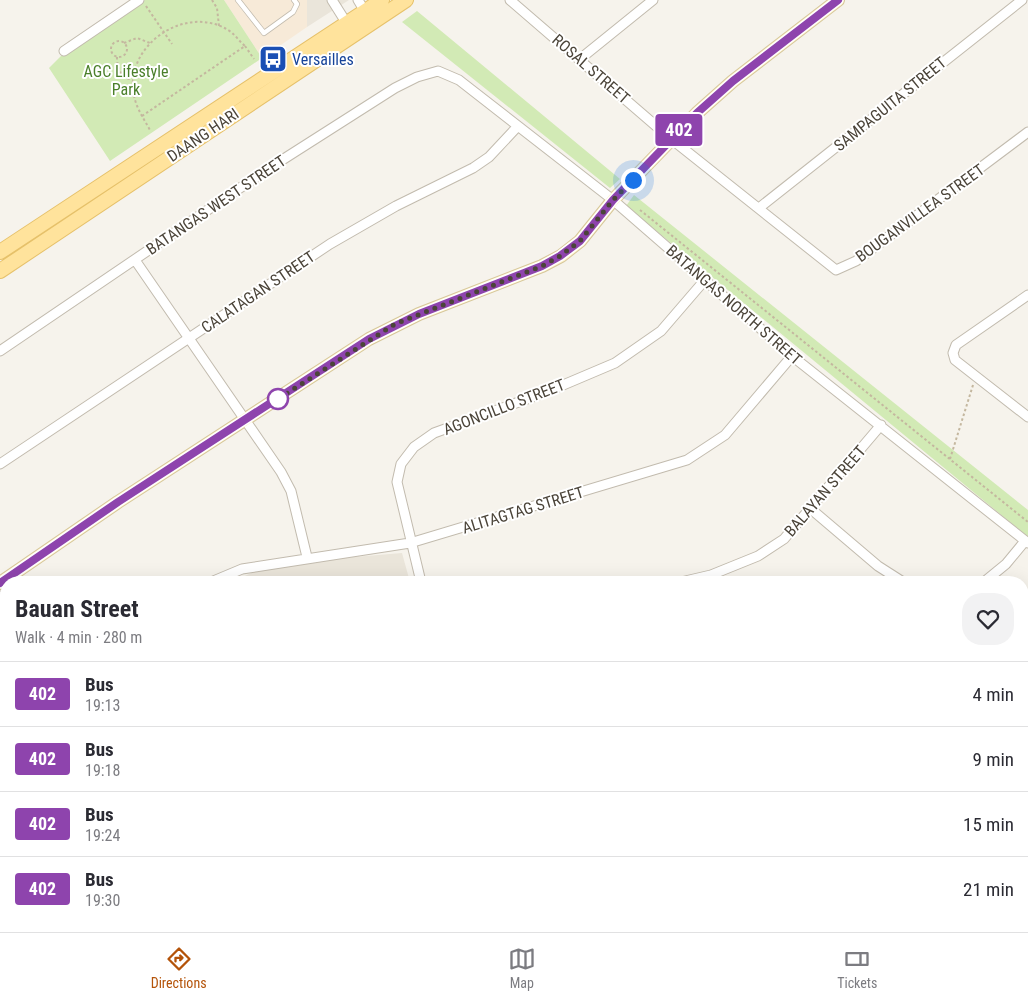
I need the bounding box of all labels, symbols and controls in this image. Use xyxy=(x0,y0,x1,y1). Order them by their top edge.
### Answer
street label: ROSAL STREET xyxy=(548,30,634,108)
bus stop icon: Versailles xyxy=(258,44,288,74)
place label: Versailles xyxy=(292,50,354,69)
street label: SAMPAGUITA STREET xyxy=(830,53,950,155)
park label: AGC Lifestyle Park xyxy=(84,62,168,99)
street label: DAANG HARI xyxy=(164,104,242,166)
line badge: 402 xyxy=(650,114,708,146)
text: 402 xyxy=(665,119,693,140)
street label: BATANGAS WEST STREET xyxy=(143,151,289,259)
street label: BOUGANVILLEA STREET xyxy=(852,160,988,266)
your location xyxy=(621,168,646,193)
street label: BATANGAS NORTH STREET xyxy=(662,241,806,369)
street label: CALATAGAN STREET xyxy=(198,247,318,337)
street label: AGONCILLO STREET xyxy=(441,375,567,439)
unlabelled marker xyxy=(267,388,289,410)
street label: BALAYAN STREET xyxy=(780,442,870,540)
street label: ALITAGTAG STREET xyxy=(460,482,586,538)
button: heart xyxy=(962,593,1014,645)
text: Bauan Street xyxy=(15,595,139,623)
text: Walk · 4 min · 280 m xyxy=(15,628,142,647)
text: Bus xyxy=(85,673,114,696)
text: 402 xyxy=(29,683,56,704)
text: 4 min xyxy=(972,683,1014,706)
text: 19:13 xyxy=(85,696,120,715)
text: Bus xyxy=(85,738,114,761)
text: 402 xyxy=(29,748,56,769)
text: 9 min xyxy=(972,748,1014,771)
text: 19:18 xyxy=(85,761,120,780)
text: Bus xyxy=(85,803,114,826)
text: 402 xyxy=(29,813,56,834)
text: 15 min xyxy=(963,813,1014,836)
text: 19:24 xyxy=(85,826,120,845)
text: Bus xyxy=(85,868,114,891)
text: 402 xyxy=(29,878,56,899)
text: 21 min xyxy=(963,878,1014,901)
text: 19:30 xyxy=(85,891,120,910)
tab: Directions xyxy=(151,945,207,991)
tab: Map xyxy=(508,945,536,991)
tab: Tickets xyxy=(837,945,877,991)

